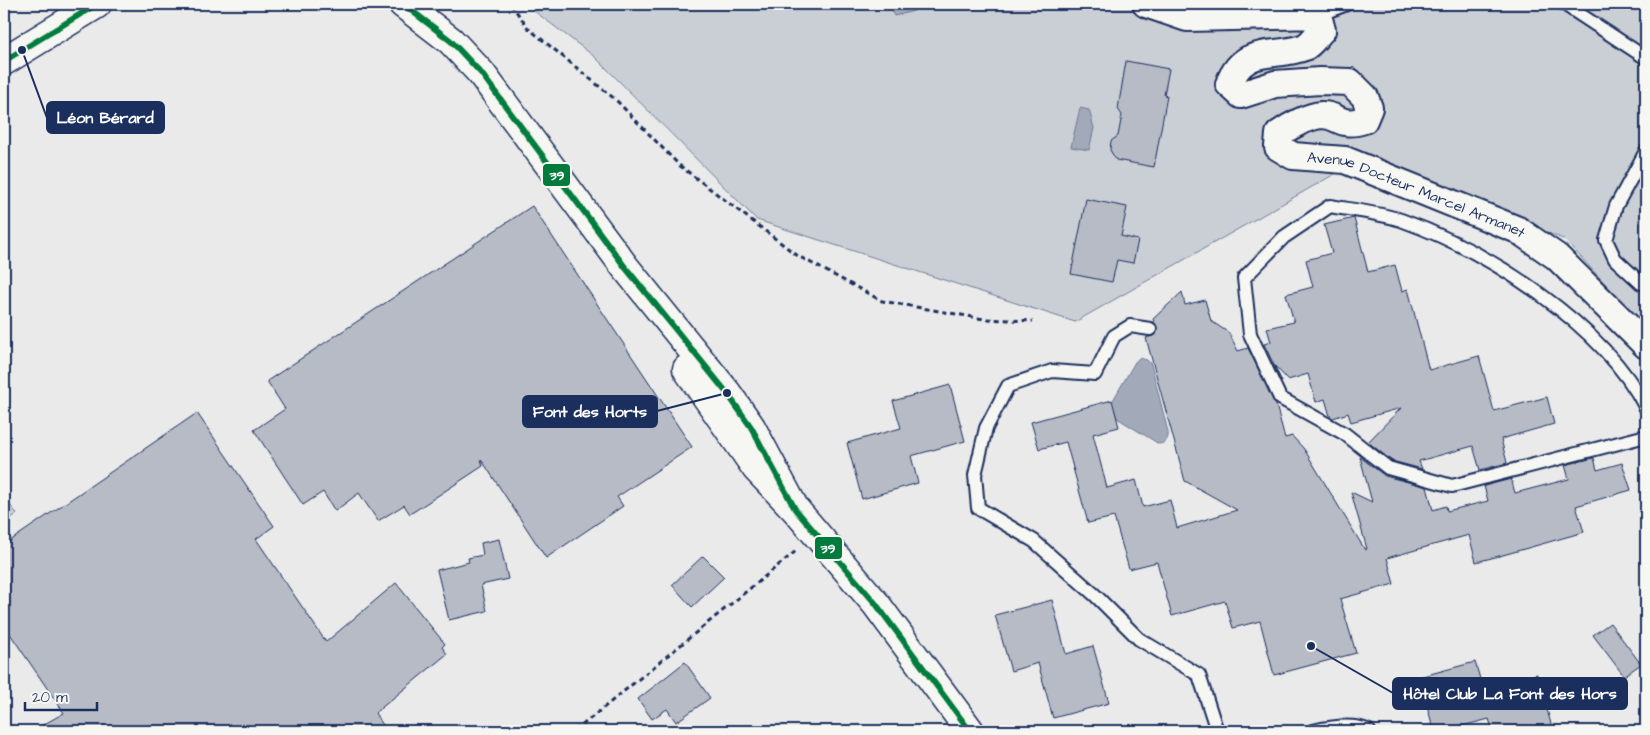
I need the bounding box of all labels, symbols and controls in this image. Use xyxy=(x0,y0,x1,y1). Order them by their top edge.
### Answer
callout: Léon Bérard xyxy=(47,102,164,133)
text: Léon Bérard xyxy=(56,107,154,129)
street label: Avenue Docteur Marcel Armanet xyxy=(1306,147,1530,243)
line badge: 39 xyxy=(542,163,571,187)
text: 39 xyxy=(548,166,565,186)
callout: Font des Horts xyxy=(523,396,657,427)
text: Font des Horts xyxy=(533,401,647,423)
line badge: 39 xyxy=(814,536,843,560)
text: 39 xyxy=(819,539,836,559)
callout: Hôtel Club La Font des Hors xyxy=(1393,678,1627,709)
scale bar xyxy=(25,680,98,712)
text: Hôtel Club La Font des Hors xyxy=(1403,683,1617,705)
text: 20 m xyxy=(32,687,68,708)

